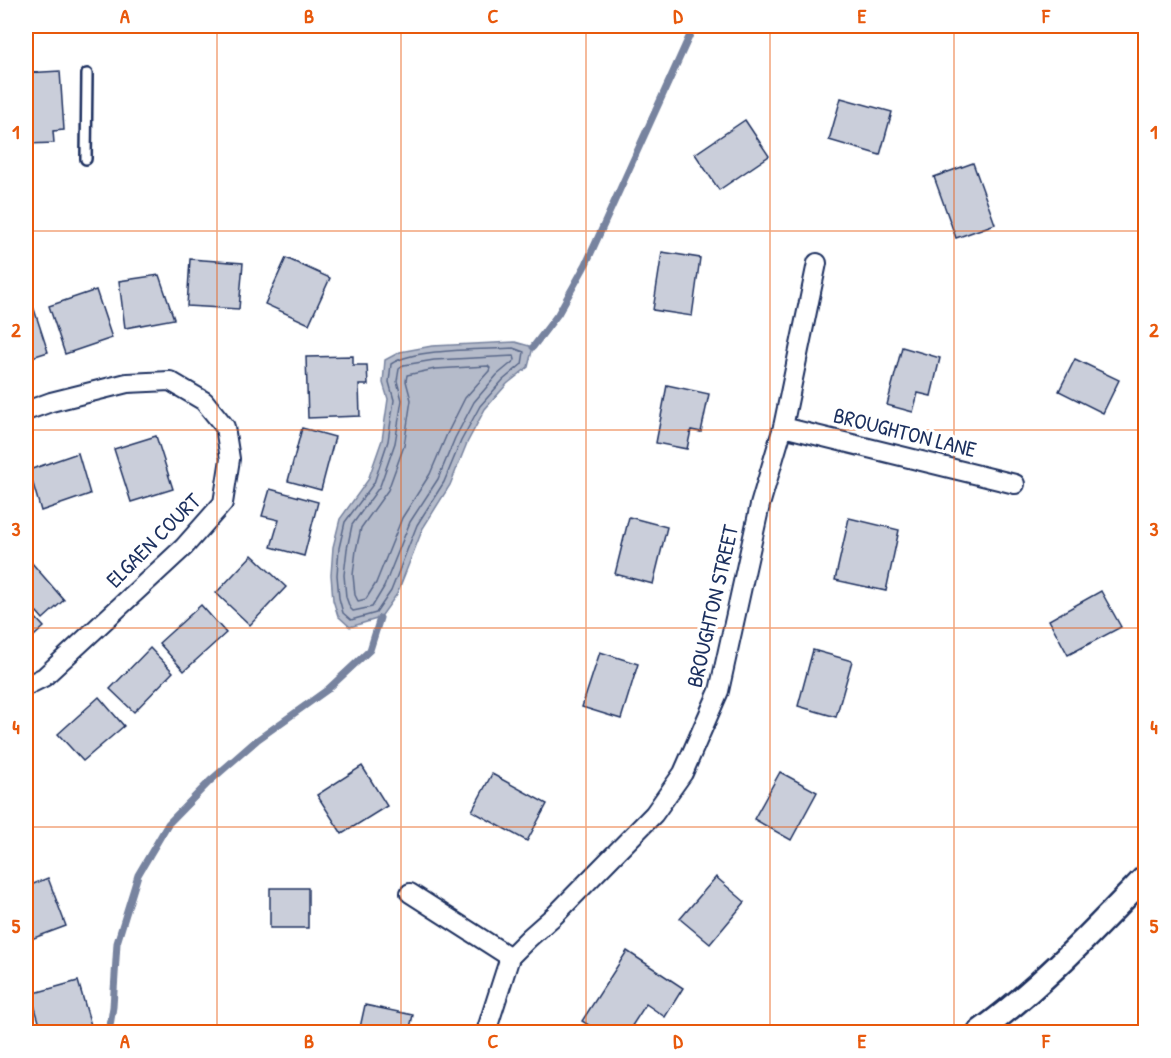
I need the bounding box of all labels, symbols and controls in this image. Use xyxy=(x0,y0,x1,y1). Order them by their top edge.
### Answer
text: A xyxy=(120,2,130,29)
text: B xyxy=(304,2,314,29)
text: C xyxy=(488,2,499,29)
text: D xyxy=(673,2,683,29)
text: E xyxy=(858,2,867,29)
text: F xyxy=(1041,2,1051,29)
text: 1 xyxy=(12,118,20,145)
text: 1 xyxy=(1150,118,1158,145)
text: 2 xyxy=(11,316,21,343)
text: 2 xyxy=(1149,316,1159,343)
street label: BROUGHTON LANE xyxy=(831,400,980,464)
street label: ELGAEN COURT xyxy=(99,486,207,594)
text: 3 xyxy=(12,515,21,542)
text: 3 xyxy=(1150,515,1159,542)
street label: BROUGHTON STREET xyxy=(679,521,745,690)
text: 4 xyxy=(12,713,20,740)
text: 4 xyxy=(1150,713,1158,740)
text: 5 xyxy=(12,912,21,939)
text: 5 xyxy=(1150,912,1159,939)
text: A xyxy=(120,1027,130,1054)
text: B xyxy=(304,1027,314,1054)
text: C xyxy=(488,1027,499,1054)
text: D xyxy=(673,1027,683,1054)
text: E xyxy=(858,1027,867,1054)
text: F xyxy=(1041,1027,1051,1054)

